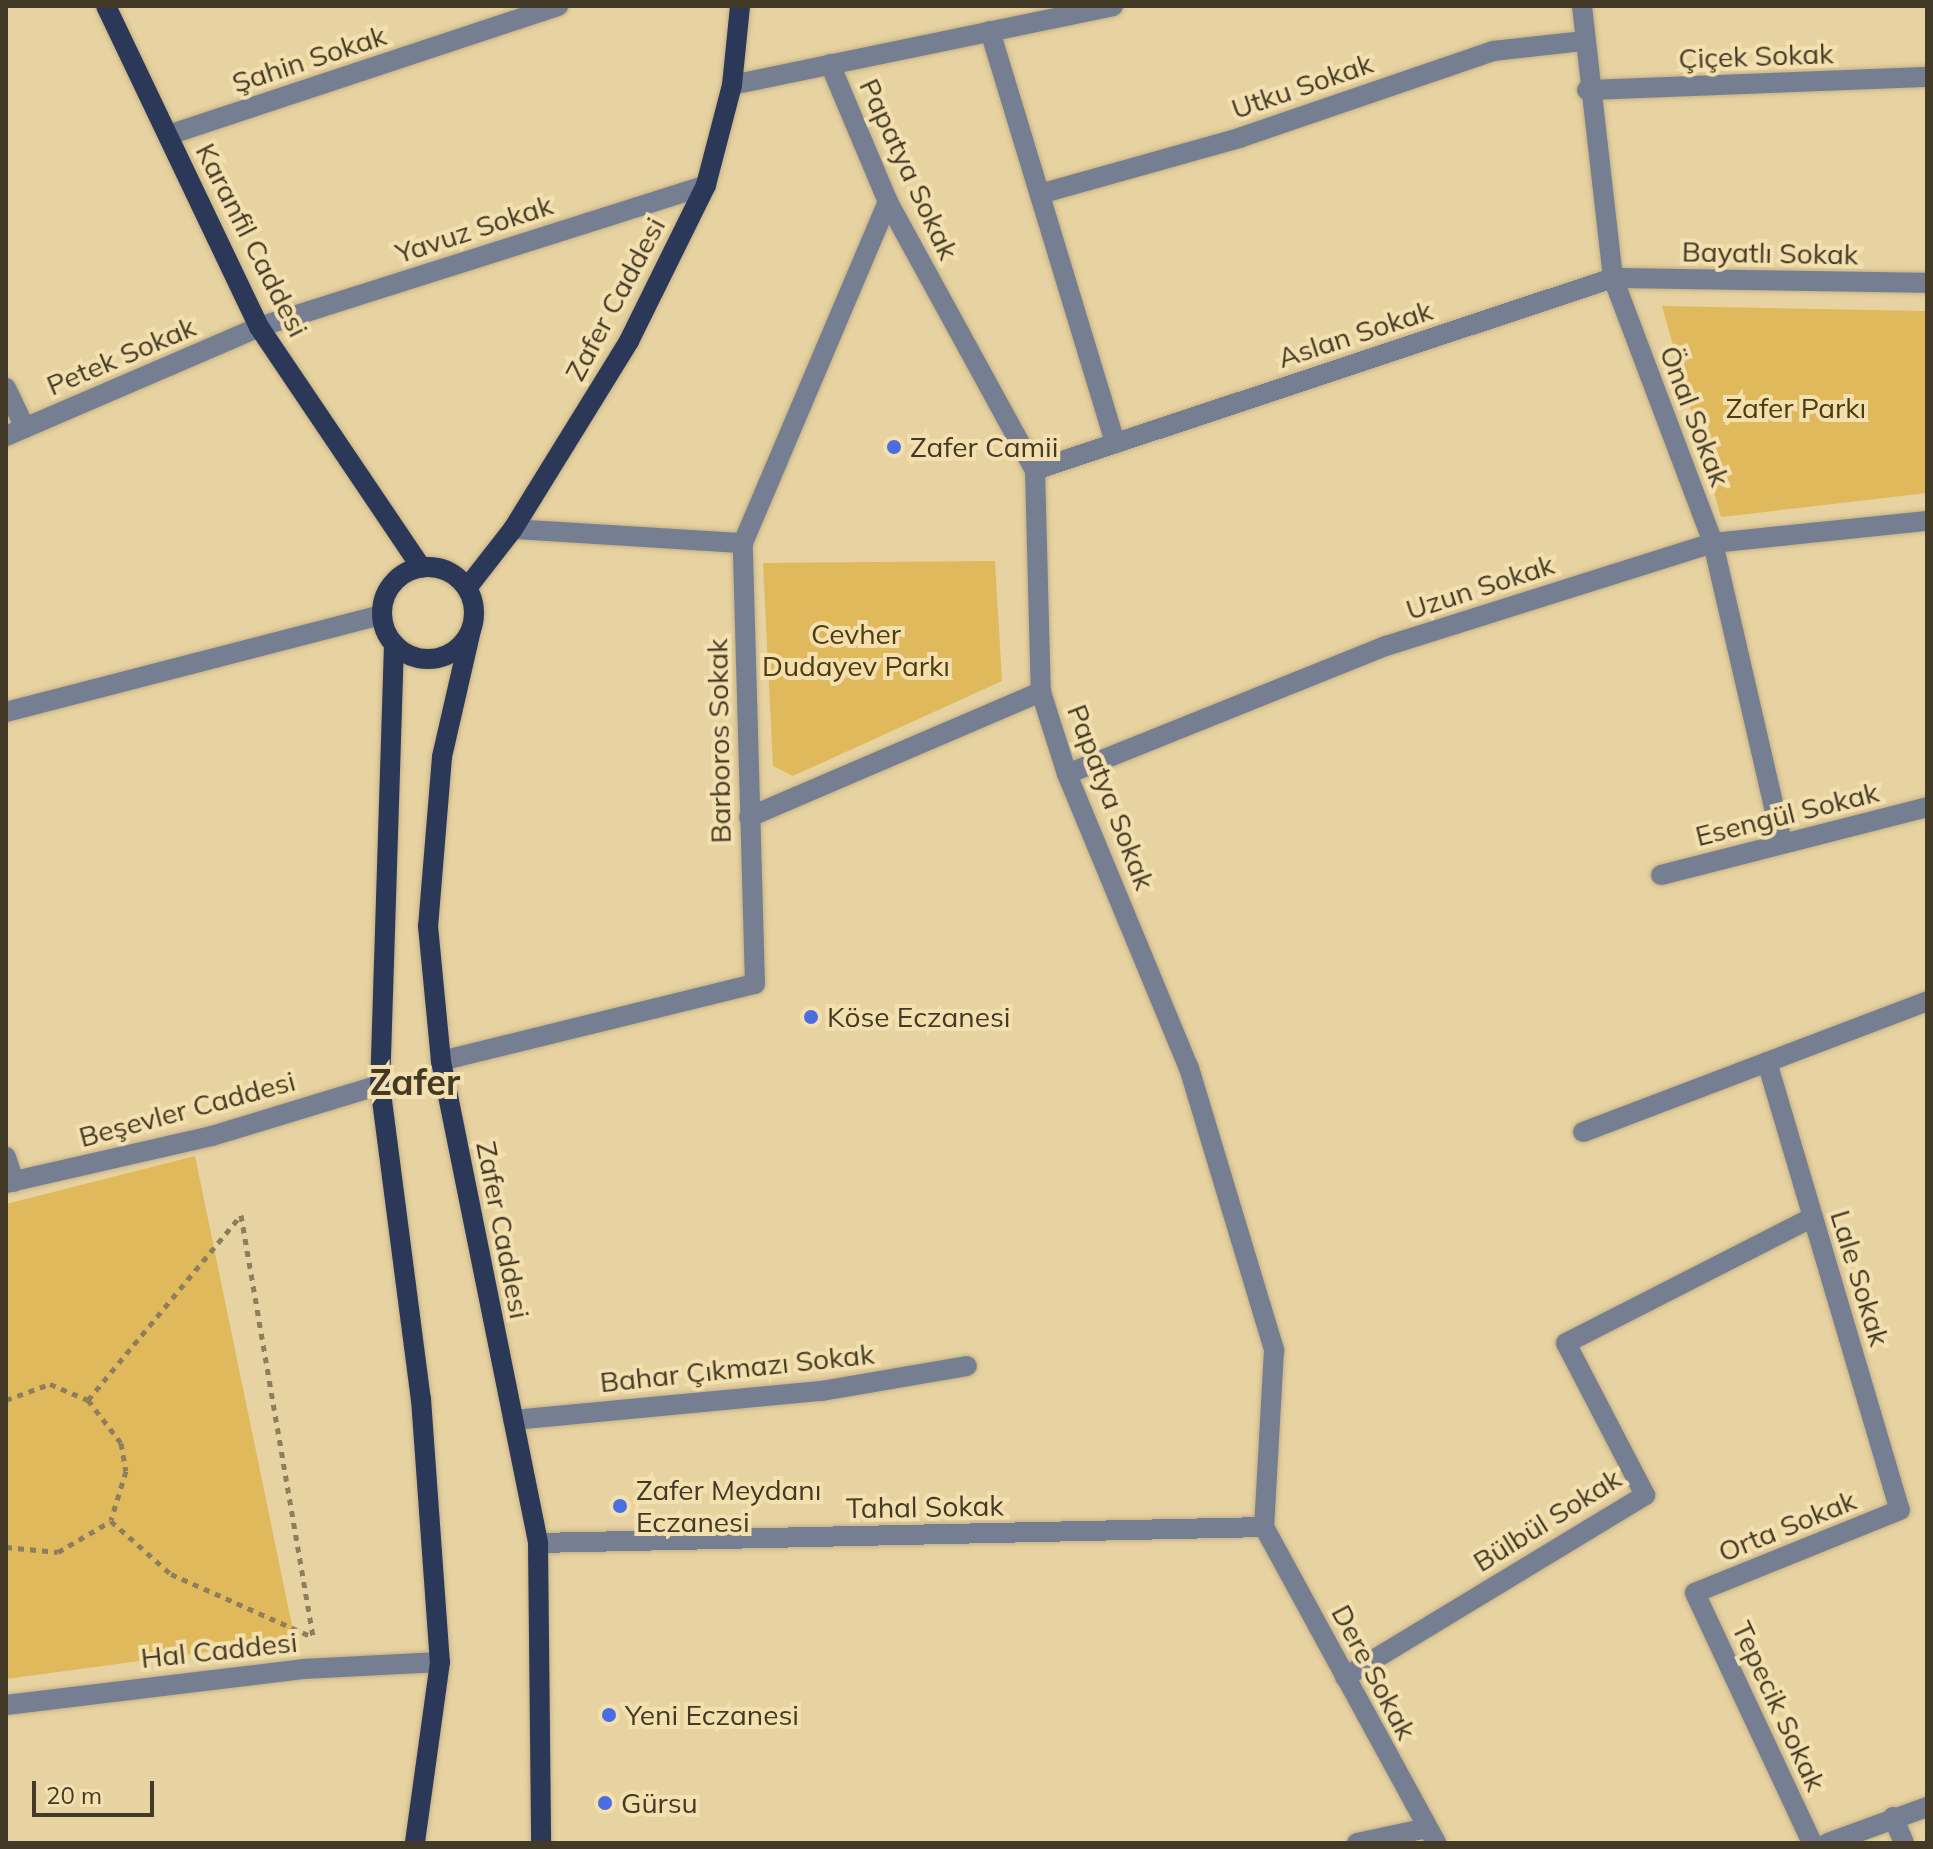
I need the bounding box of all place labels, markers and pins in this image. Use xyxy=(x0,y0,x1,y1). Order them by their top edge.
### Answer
place label: Zafer Camii xyxy=(910,430,1058,464)
marker: Zafer Camii xyxy=(885,438,903,456)
place label: Köse Eczanesi xyxy=(827,1000,1010,1034)
marker: Köse Eczanesi xyxy=(802,1008,820,1026)
place label: Zafer Meydanı Eczanesi xyxy=(636,1473,821,1539)
marker: Zafer Meydanı Eczanesi xyxy=(611,1497,629,1515)
place label: Yeni Eczanesi xyxy=(625,1698,799,1732)
marker: Yeni Eczanesi xyxy=(600,1706,618,1724)
place label: Gürsu xyxy=(621,1786,698,1820)
marker: Gürsu xyxy=(596,1794,614,1812)

